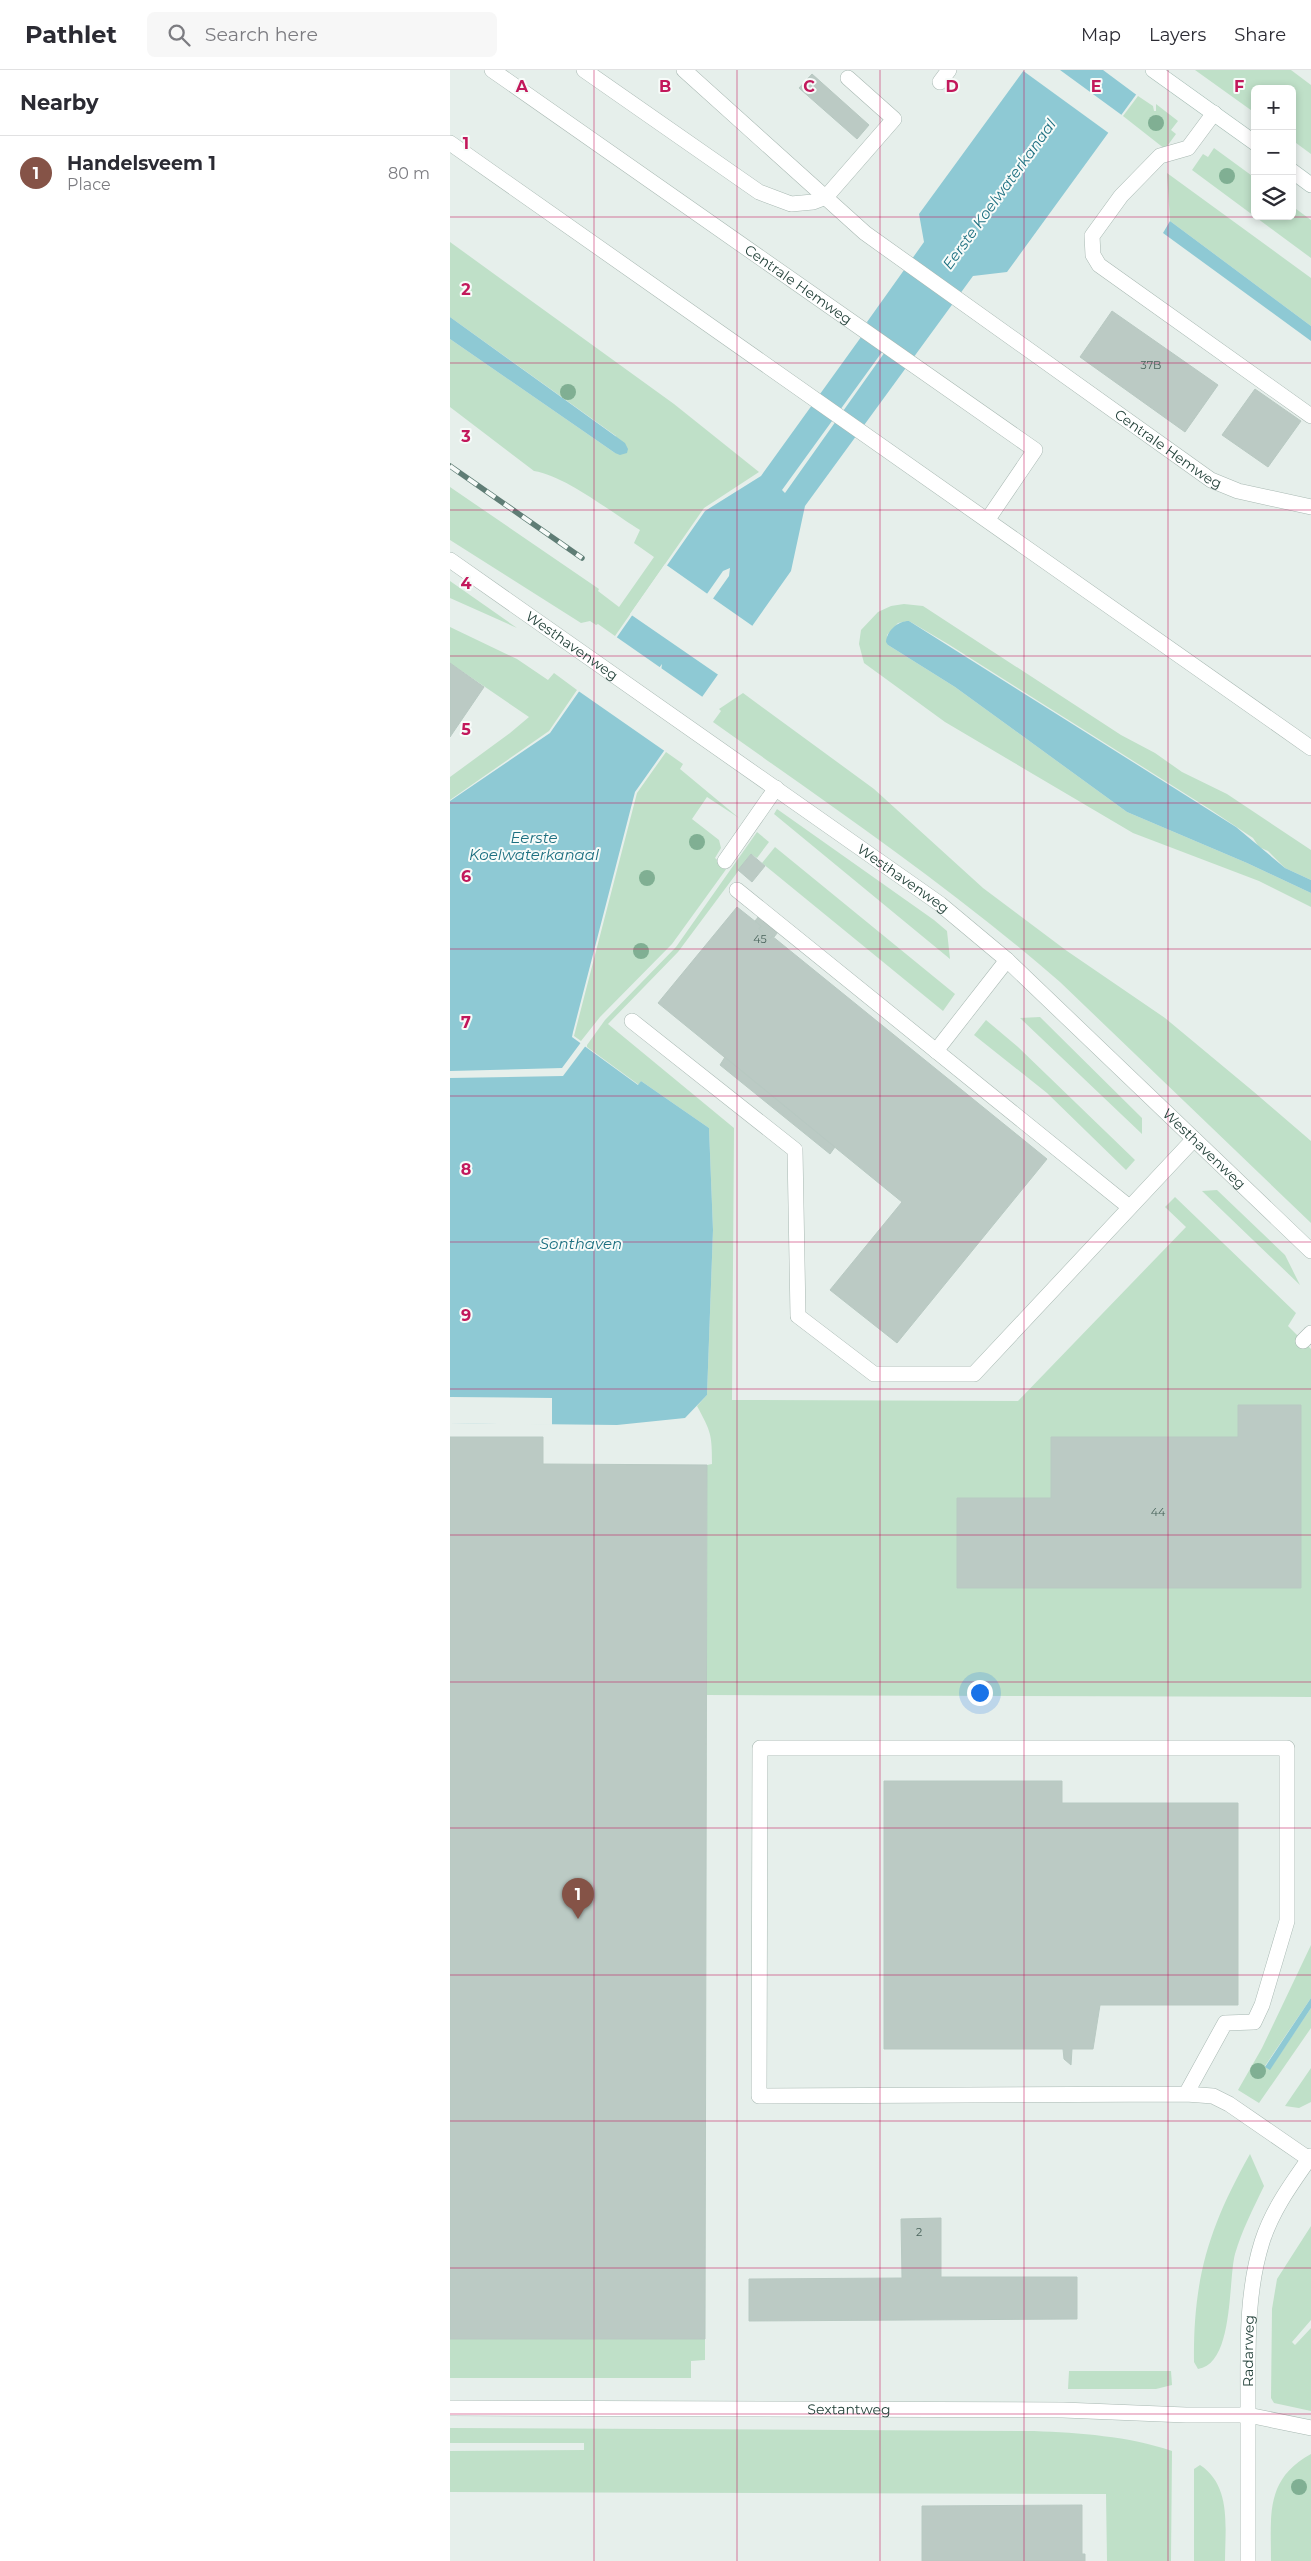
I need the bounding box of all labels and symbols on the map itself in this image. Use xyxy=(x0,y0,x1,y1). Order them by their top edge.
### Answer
text: A xyxy=(515,77,529,96)
text: B xyxy=(659,77,671,96)
text: C xyxy=(803,77,815,96)
text: D xyxy=(945,77,959,96)
text: E xyxy=(1091,77,1101,96)
text: F xyxy=(1234,77,1244,96)
water label: Eerste Koelwaterkanaal xyxy=(938,115,1060,273)
text: 1 xyxy=(463,134,469,153)
street label: Centrale Hemweg xyxy=(741,241,856,328)
text: 2 xyxy=(461,280,471,299)
house number: 37B xyxy=(1141,358,1161,372)
street label: Centrale Hemweg xyxy=(1111,405,1225,492)
text: 3 xyxy=(460,427,471,446)
text: 4 xyxy=(460,574,472,593)
street label: Westhavenweg xyxy=(522,607,622,684)
text: 5 xyxy=(461,720,471,739)
water label: Eerste Koelwaterkanaal xyxy=(469,828,599,864)
street label: Westhavenweg xyxy=(854,840,953,917)
text: 6 xyxy=(461,867,471,886)
house number: 45 xyxy=(753,932,767,946)
text: 7 xyxy=(461,1013,471,1032)
street label: Westhavenweg xyxy=(1159,1105,1250,1193)
text: 8 xyxy=(461,1160,471,1179)
water label: Sonthaven xyxy=(540,1234,622,1253)
text: 9 xyxy=(461,1306,471,1325)
house number: 44 xyxy=(1151,1505,1166,1519)
your location xyxy=(967,1680,993,1706)
pin: 1 xyxy=(562,1878,594,1919)
house number: 2 xyxy=(916,2225,922,2239)
street label: Radarweg xyxy=(1239,2314,1258,2387)
street label: Sextantweg xyxy=(807,2400,891,2418)

